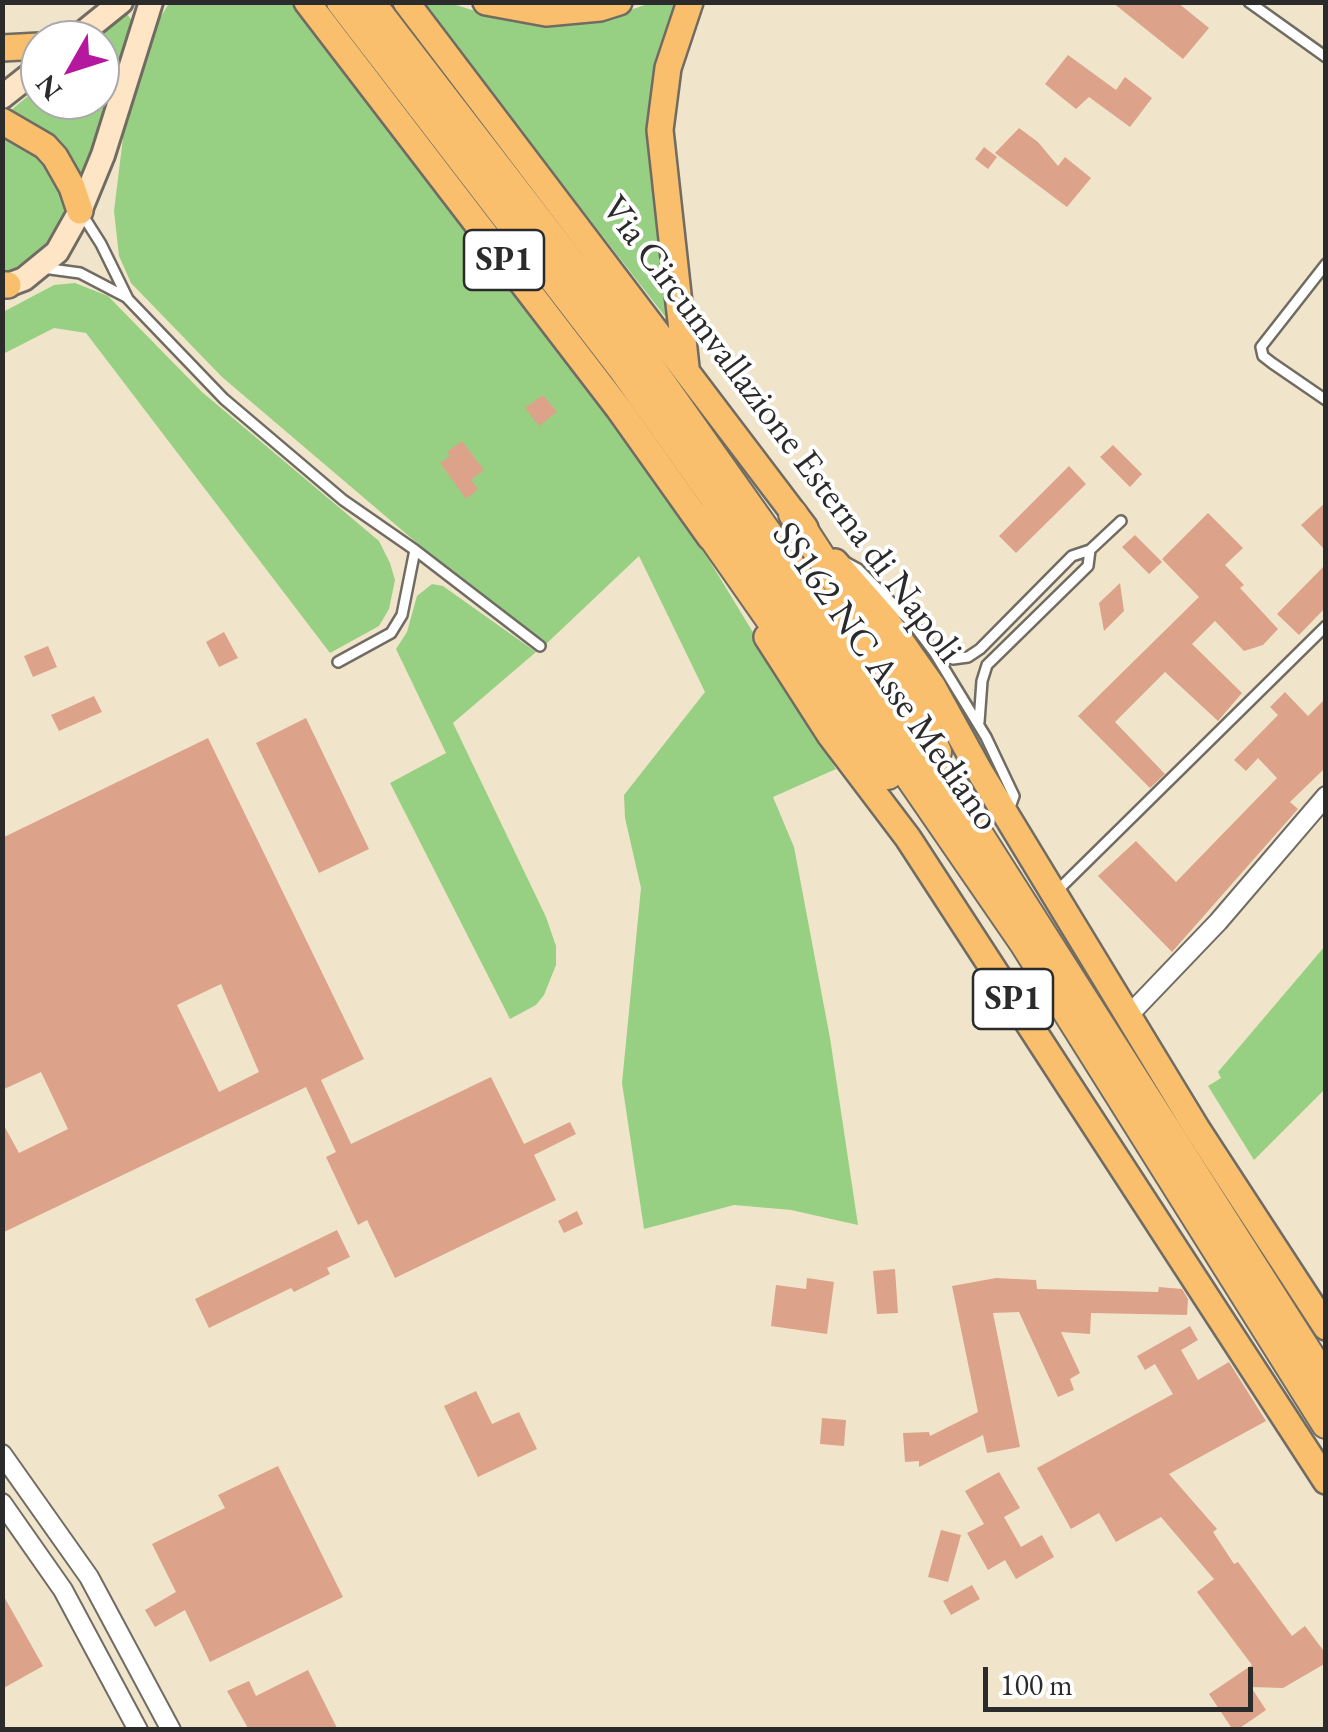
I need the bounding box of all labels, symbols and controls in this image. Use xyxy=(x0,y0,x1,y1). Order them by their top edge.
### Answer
north arrow xyxy=(20,20,120,120)
text: N xyxy=(27,67,69,108)
street label: Via Circumvallazione Esterna di Napoli xyxy=(591,188,971,672)
road number: SP1 xyxy=(464,230,544,290)
street label: SS162 NC Asse Mediano xyxy=(761,514,1009,840)
road number: SP1 xyxy=(973,969,1053,1029)
scale bar xyxy=(988,1647,1258,1709)
text: 100 m xyxy=(1000,1665,1073,1704)

